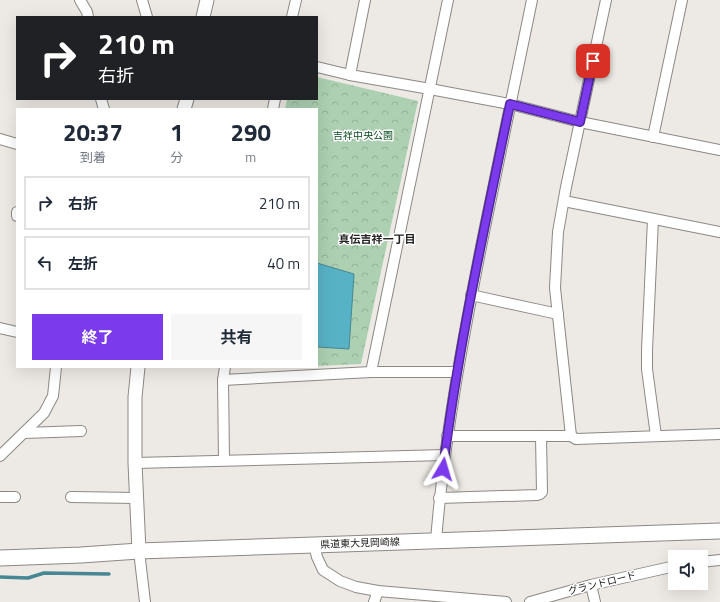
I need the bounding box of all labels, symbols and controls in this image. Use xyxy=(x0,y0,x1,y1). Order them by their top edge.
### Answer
text: 210 m xyxy=(98,22,175,65)
icon: right xyxy=(32,32,84,84)
pin xyxy=(576,44,610,78)
icon: arrive xyxy=(582,50,604,72)
text: 右折 xyxy=(98,62,134,89)
text: 20:37 xyxy=(63,114,123,150)
text: 1 xyxy=(170,114,184,150)
text: 290 xyxy=(231,114,271,150)
park label: 吉祥中央公園 xyxy=(333,128,393,143)
text: 到着 xyxy=(80,147,106,167)
text: 分 xyxy=(170,147,183,167)
text: m xyxy=(245,147,256,167)
icon: right xyxy=(34,192,56,214)
text: 右折 xyxy=(68,192,98,215)
text: 210 m xyxy=(259,192,300,215)
district label: 真伝吉祥一丁目 xyxy=(339,231,416,247)
icon: left xyxy=(34,252,56,274)
text: 左折 xyxy=(68,252,98,275)
text: 40 m xyxy=(267,252,300,275)
button: 終了 xyxy=(32,314,163,360)
button: 共有 xyxy=(171,314,302,360)
position arrow xyxy=(422,448,464,490)
street label: 県道東大見岡崎線 xyxy=(320,534,400,552)
map controls xyxy=(668,550,708,590)
button: sound xyxy=(668,550,708,590)
street label: グランドロード xyxy=(566,567,638,599)

